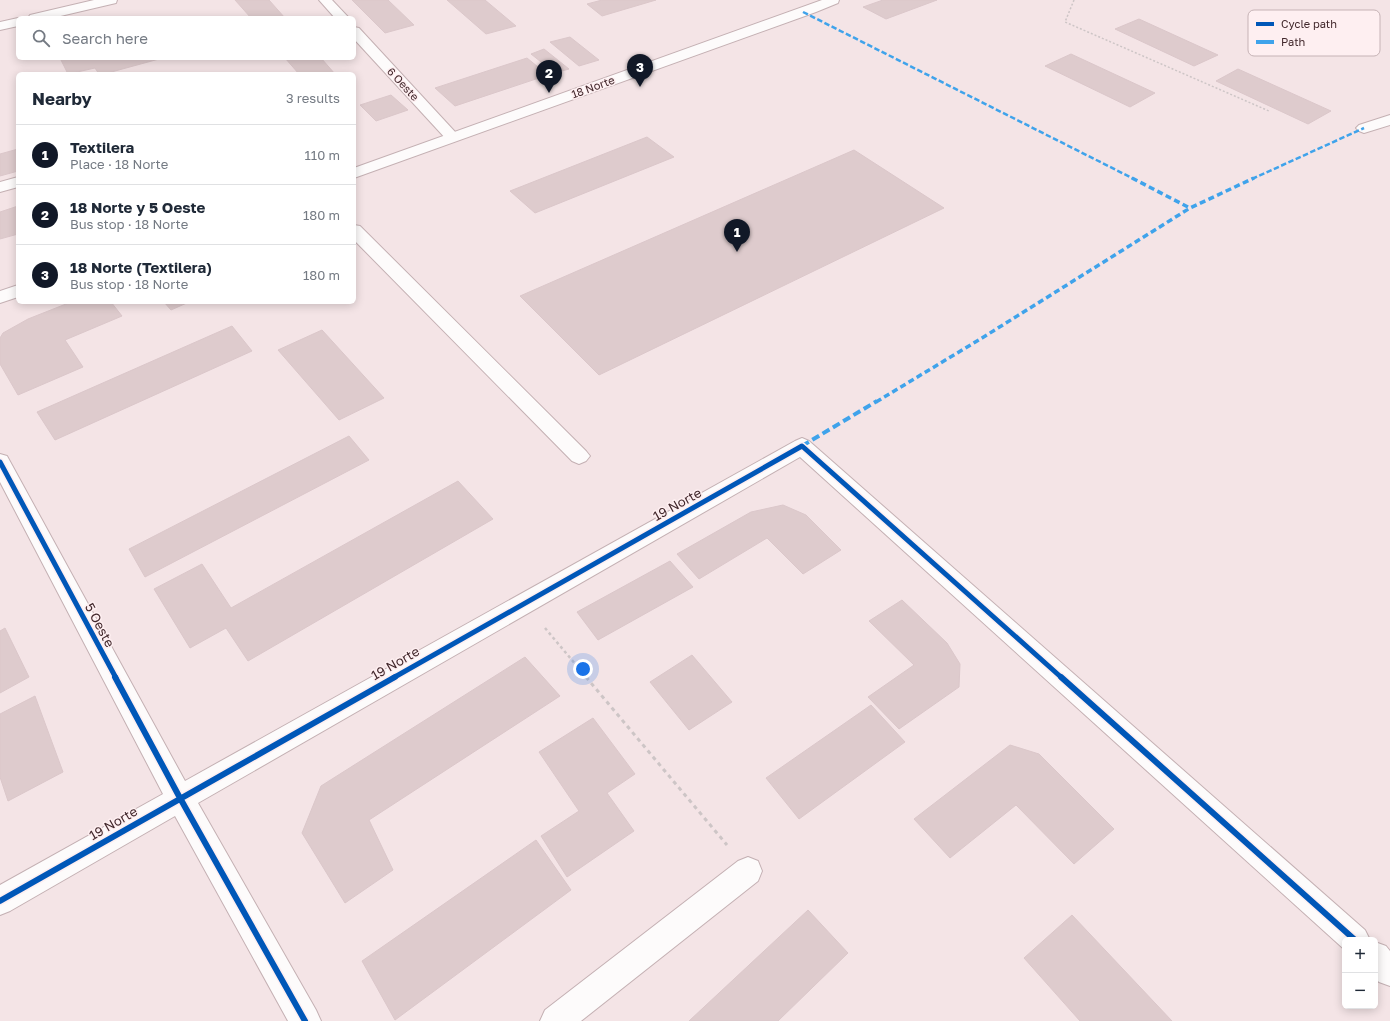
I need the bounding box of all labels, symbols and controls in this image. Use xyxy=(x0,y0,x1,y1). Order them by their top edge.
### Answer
legend xyxy=(1248,10,1380,56)
search box xyxy=(16,16,356,60)
text: Cycle path xyxy=(1281,17,1337,30)
icon: search xyxy=(30,27,52,49)
text: Search here xyxy=(62,29,148,47)
text: Path xyxy=(1281,35,1305,48)
pin: 3 xyxy=(627,54,653,87)
pin: 2 xyxy=(536,60,562,93)
street label: 6 Oeste xyxy=(385,64,422,103)
street label: 18 Norte xyxy=(569,73,616,100)
text: Nearby xyxy=(32,88,92,109)
text: 3 results xyxy=(286,90,340,106)
text: Textilera xyxy=(70,138,134,156)
text: 1 xyxy=(42,147,48,163)
text: 110 m xyxy=(305,147,340,163)
text: Place · 18 Norte xyxy=(70,156,168,172)
text: 18 Norte y 5 Oeste xyxy=(70,198,205,216)
text: 2 xyxy=(41,207,49,223)
text: 180 m xyxy=(303,207,340,223)
text: Bus stop · 18 Norte xyxy=(70,216,188,232)
pin: 1 xyxy=(724,219,750,252)
text: 18 Norte (Textilera) xyxy=(70,258,212,276)
text: 3 xyxy=(41,267,49,283)
text: 180 m xyxy=(303,267,340,283)
text: Bus stop · 18 Norte xyxy=(70,276,188,292)
street label: 19 Norte xyxy=(650,484,704,524)
street label: 5 Oeste xyxy=(82,600,118,650)
street label: 19 Norte xyxy=(368,643,422,683)
your location xyxy=(573,659,593,679)
street label: 19 Norte xyxy=(86,803,140,843)
map controls xyxy=(1342,937,1378,1009)
button: + xyxy=(1342,937,1378,973)
button: − xyxy=(1342,973,1378,1009)

